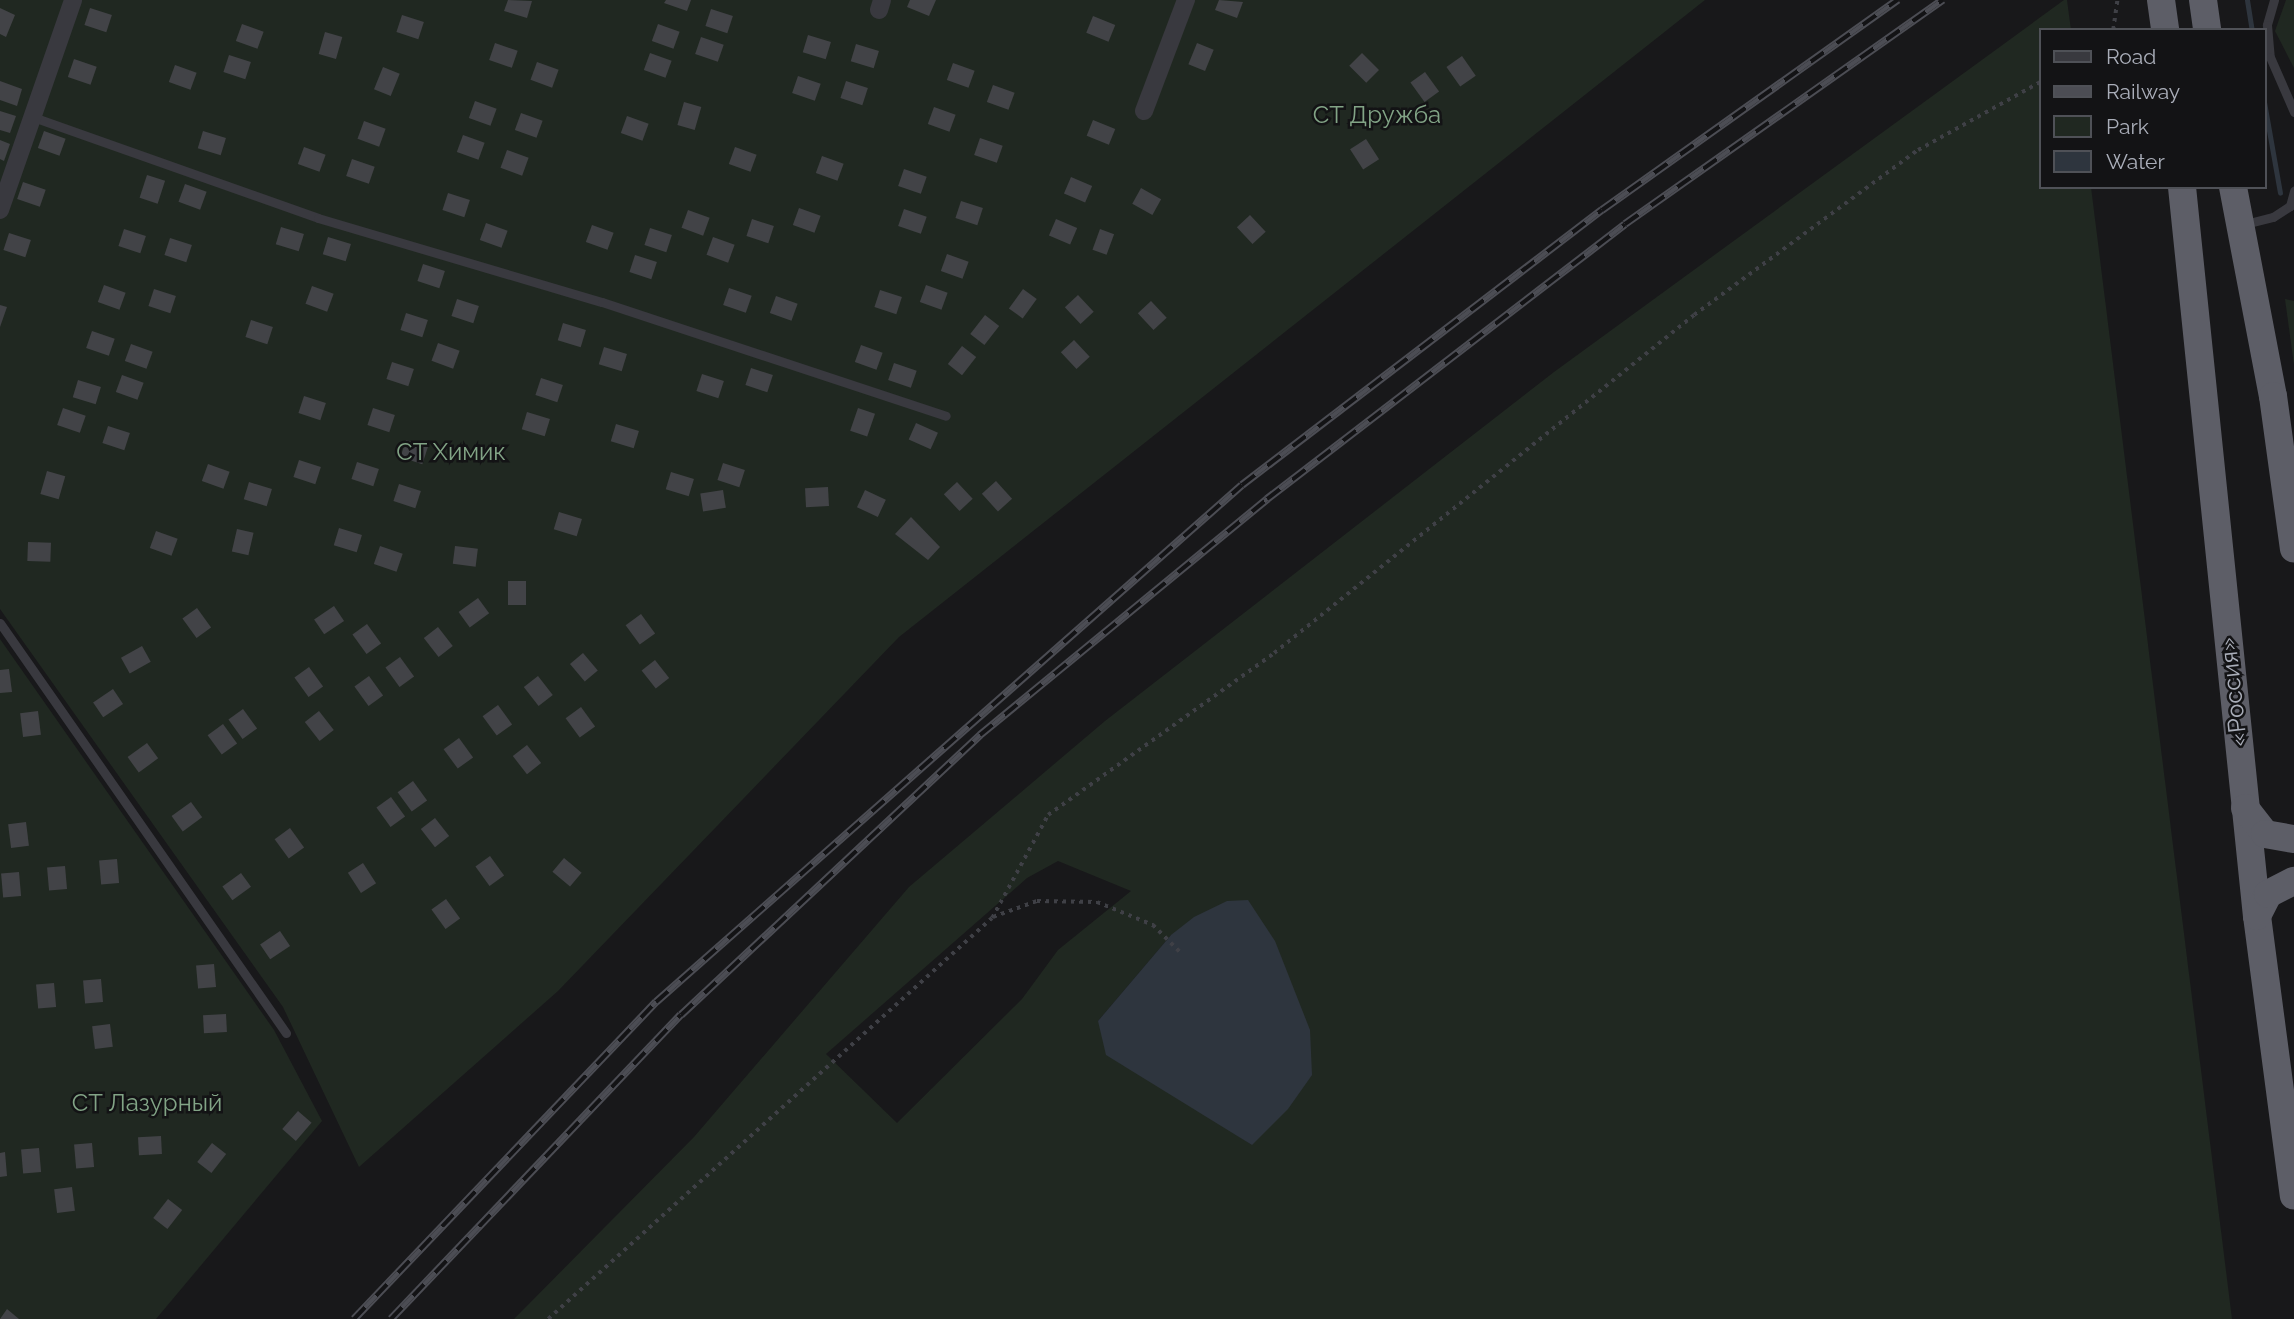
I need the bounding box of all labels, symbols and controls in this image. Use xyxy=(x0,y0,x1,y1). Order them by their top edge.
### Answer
legend xyxy=(2038,28,2266,189)
text: Road xyxy=(2106,44,2156,69)
text: Railway xyxy=(2106,79,2180,104)
park label: СТ Дружба xyxy=(1313,101,1441,129)
text: Park xyxy=(2106,114,2149,139)
text: Water xyxy=(2106,149,2165,174)
park label: СТ Химик xyxy=(396,438,506,466)
street label: «Россия» xyxy=(2213,636,2253,748)
park label: СТ Лазурный xyxy=(71,1089,223,1117)

